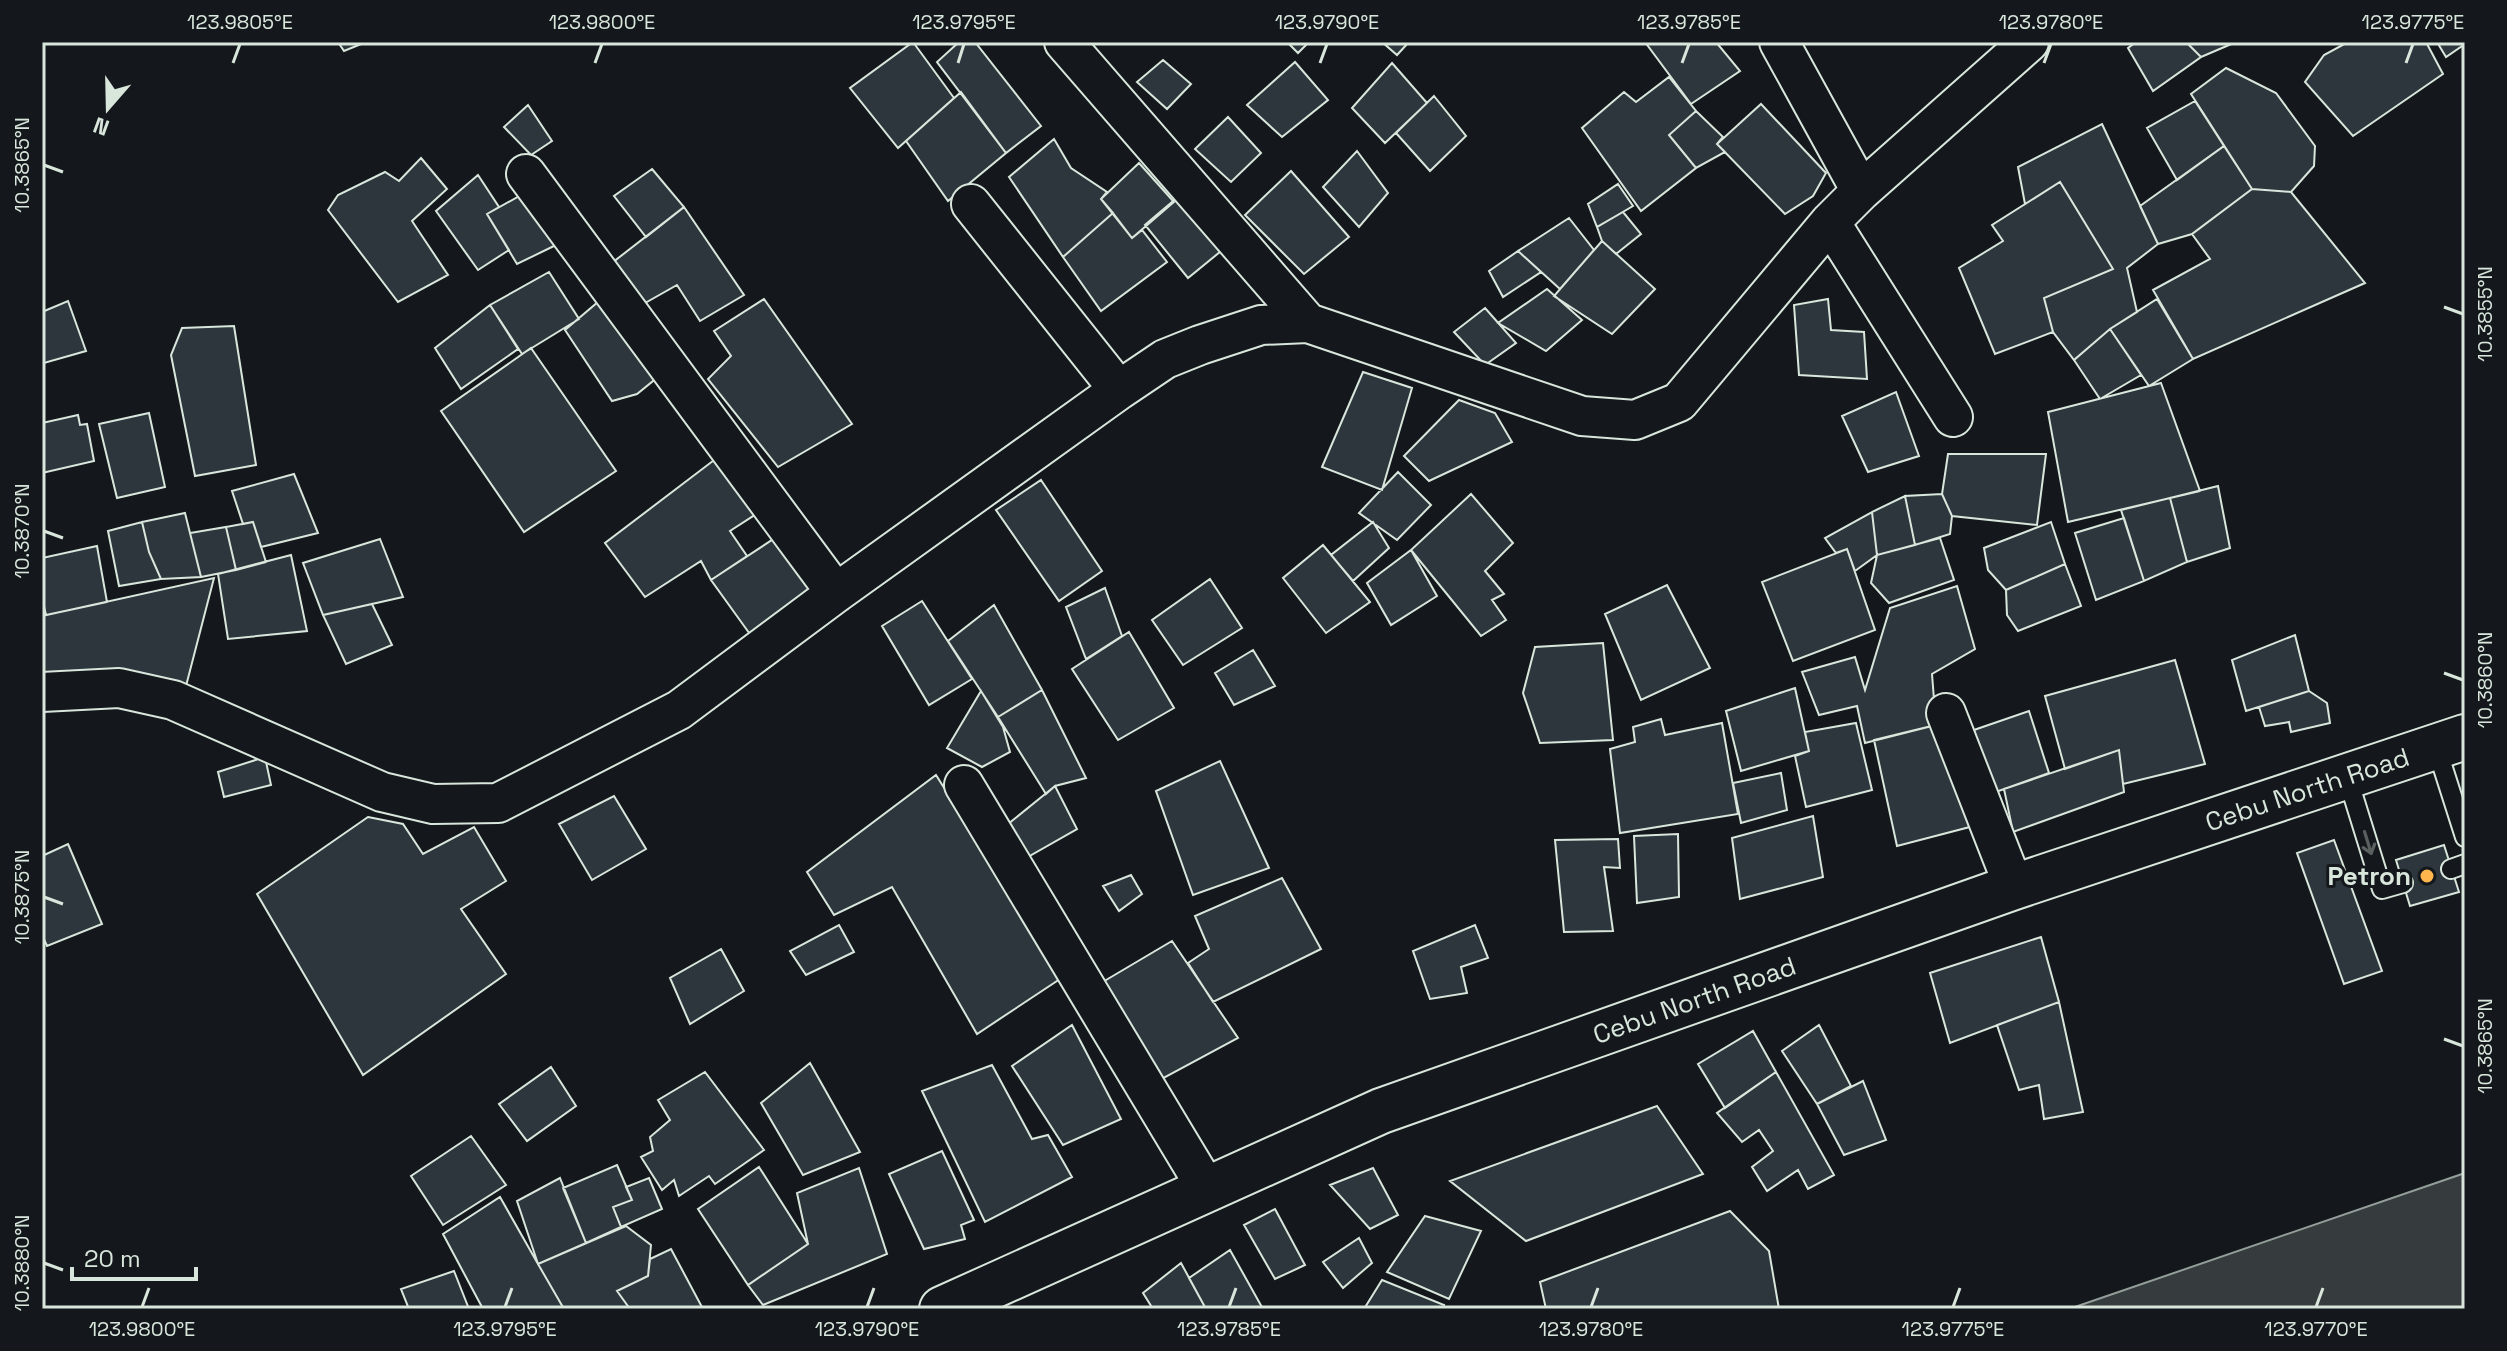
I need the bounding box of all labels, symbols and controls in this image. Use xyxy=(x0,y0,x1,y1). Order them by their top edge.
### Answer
text: 123.9805°E xyxy=(187,9,293,35)
text: 123.9800°E xyxy=(549,9,655,35)
text: 123.9795°E xyxy=(912,9,1016,35)
text: 123.9790°E xyxy=(1275,9,1379,35)
text: 123.9785°E xyxy=(1637,9,1741,35)
text: 123.9780°E xyxy=(1999,9,2103,35)
text: 123.9775°E xyxy=(2362,9,2464,35)
north arrow xyxy=(68,68,148,148)
text: N xyxy=(89,111,113,142)
text: 10.3865°N xyxy=(9,117,35,213)
text: 10.3855°N xyxy=(2472,266,2498,362)
text: 10.3870°N xyxy=(9,483,35,579)
text: 10.3860°N xyxy=(2472,632,2498,728)
street label: Cebu North Road xyxy=(2201,740,2414,839)
one-way arrow xyxy=(2362,830,2376,855)
text: 10.3875°N xyxy=(9,850,35,944)
place label: Petron xyxy=(2327,859,2411,893)
marker: Petron xyxy=(2418,867,2436,885)
street label: Cebu North Road xyxy=(1588,949,1800,1052)
text: 10.3865°N xyxy=(2472,998,2498,1094)
text: 10.3880°N xyxy=(9,1215,35,1311)
scale bar xyxy=(72,1231,196,1281)
text: 20 m xyxy=(84,1243,141,1274)
text: 123.9800°E xyxy=(89,1316,195,1342)
text: 123.9795°E xyxy=(453,1316,557,1342)
text: 123.9790°E xyxy=(815,1316,919,1342)
text: 123.9785°E xyxy=(1177,1316,1281,1342)
text: 123.9780°E xyxy=(1539,1316,1643,1342)
text: 123.9775°E xyxy=(1902,1316,2004,1342)
text: 123.9770°E xyxy=(2264,1316,2368,1342)

